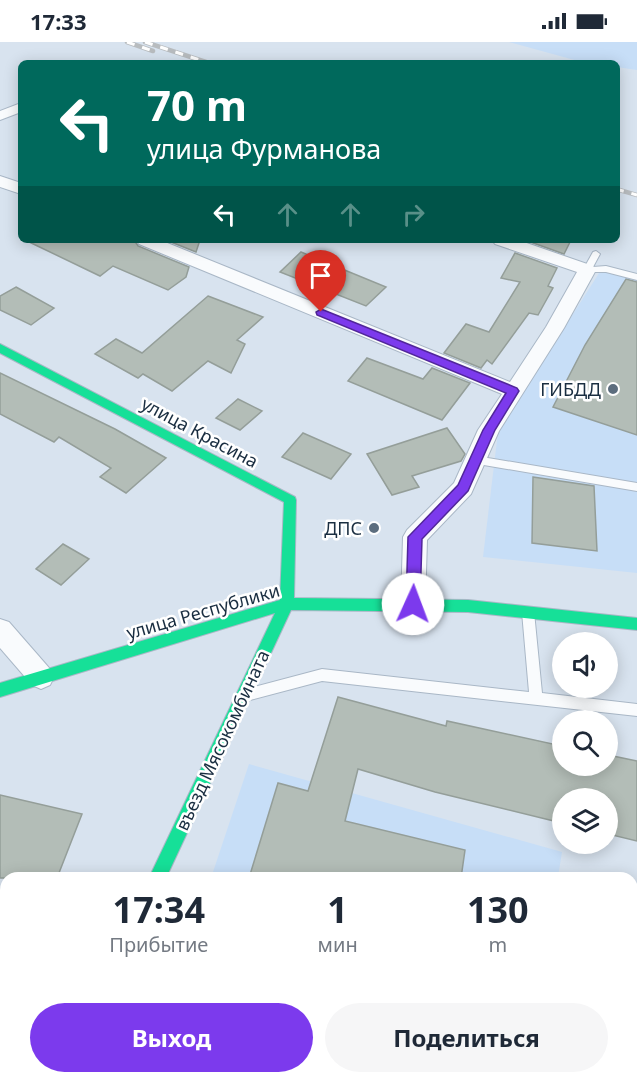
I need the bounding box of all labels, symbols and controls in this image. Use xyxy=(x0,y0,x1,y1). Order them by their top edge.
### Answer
text: 17:33 xyxy=(30,6,87,36)
text: 70 m xyxy=(147,76,247,133)
icon: left xyxy=(48,84,126,162)
text: улица Фурманова xyxy=(147,130,381,167)
icon: left xyxy=(208,198,241,231)
icon: ahead xyxy=(271,198,304,231)
icon: ahead xyxy=(334,198,367,231)
icon: right xyxy=(397,198,430,231)
pin xyxy=(295,250,346,312)
icon: arrive xyxy=(304,259,337,292)
place label: ГИБДД xyxy=(540,377,601,401)
marker: ГИБДД xyxy=(606,382,620,396)
street label: улица Красина xyxy=(137,391,263,473)
place label: ДПС xyxy=(324,516,362,540)
marker: ДПС xyxy=(367,521,381,535)
position arrow xyxy=(381,572,445,636)
street label: улица Республики xyxy=(124,578,282,644)
map controls xyxy=(552,632,618,854)
button: sound xyxy=(552,632,618,698)
street label: въезд Мясокомбината xyxy=(170,646,274,834)
button: search xyxy=(552,710,618,776)
button: layers xyxy=(552,788,618,854)
text: 17:34 xyxy=(113,885,205,934)
text: 1 xyxy=(327,885,348,934)
text: 130 xyxy=(467,885,529,934)
text: Прибытие xyxy=(109,931,208,958)
text: мин xyxy=(318,931,358,958)
text: m xyxy=(488,931,507,958)
button: Выход xyxy=(30,1003,313,1072)
button: Поделиться xyxy=(325,1003,608,1072)

